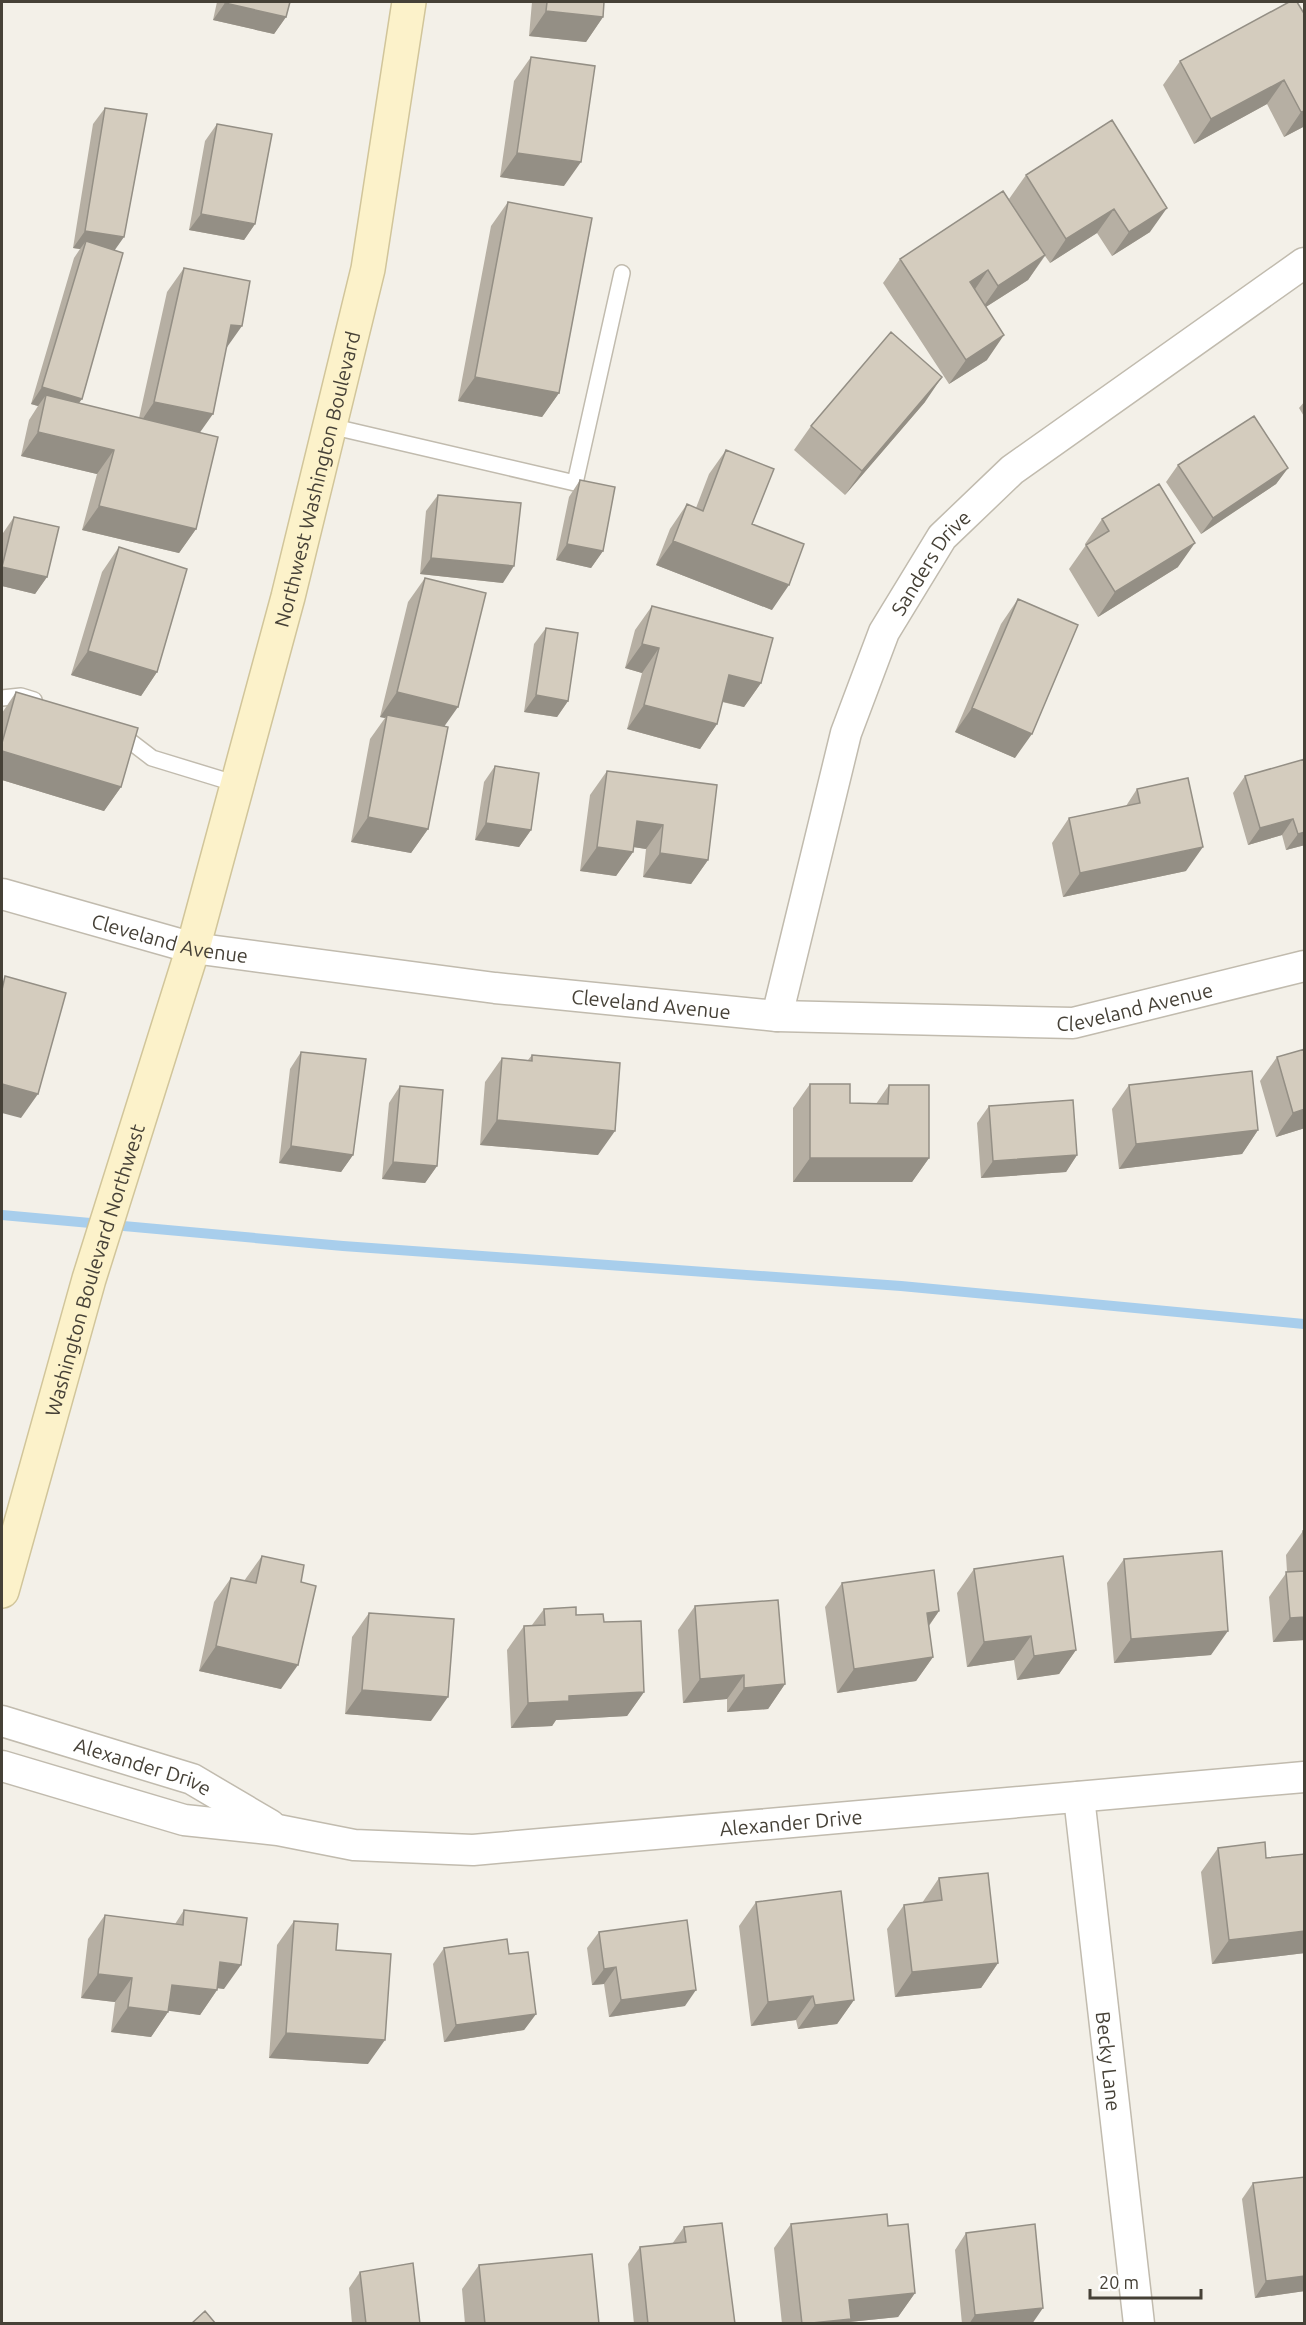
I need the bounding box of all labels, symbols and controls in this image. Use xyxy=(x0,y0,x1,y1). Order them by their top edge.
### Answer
street label: Northwest Washington Boulevard xyxy=(269,329,364,629)
street label: Sanders Drive xyxy=(886,505,975,619)
street label: Cleveland Avenue xyxy=(89,909,250,967)
street label: Cleveland Avenue xyxy=(1056,977,1215,1035)
street label: Cleveland Avenue xyxy=(570,984,732,1023)
street label: Washington Boulevard Northwest xyxy=(40,1121,149,1419)
street label: Alexander Drive xyxy=(72,1732,216,1800)
street label: Alexander Drive xyxy=(718,1804,863,1840)
street label: Becky Lane xyxy=(1092,2010,1126,2112)
scale bar xyxy=(1090,2262,1201,2300)
text: 20 m xyxy=(1099,2272,1139,2292)

